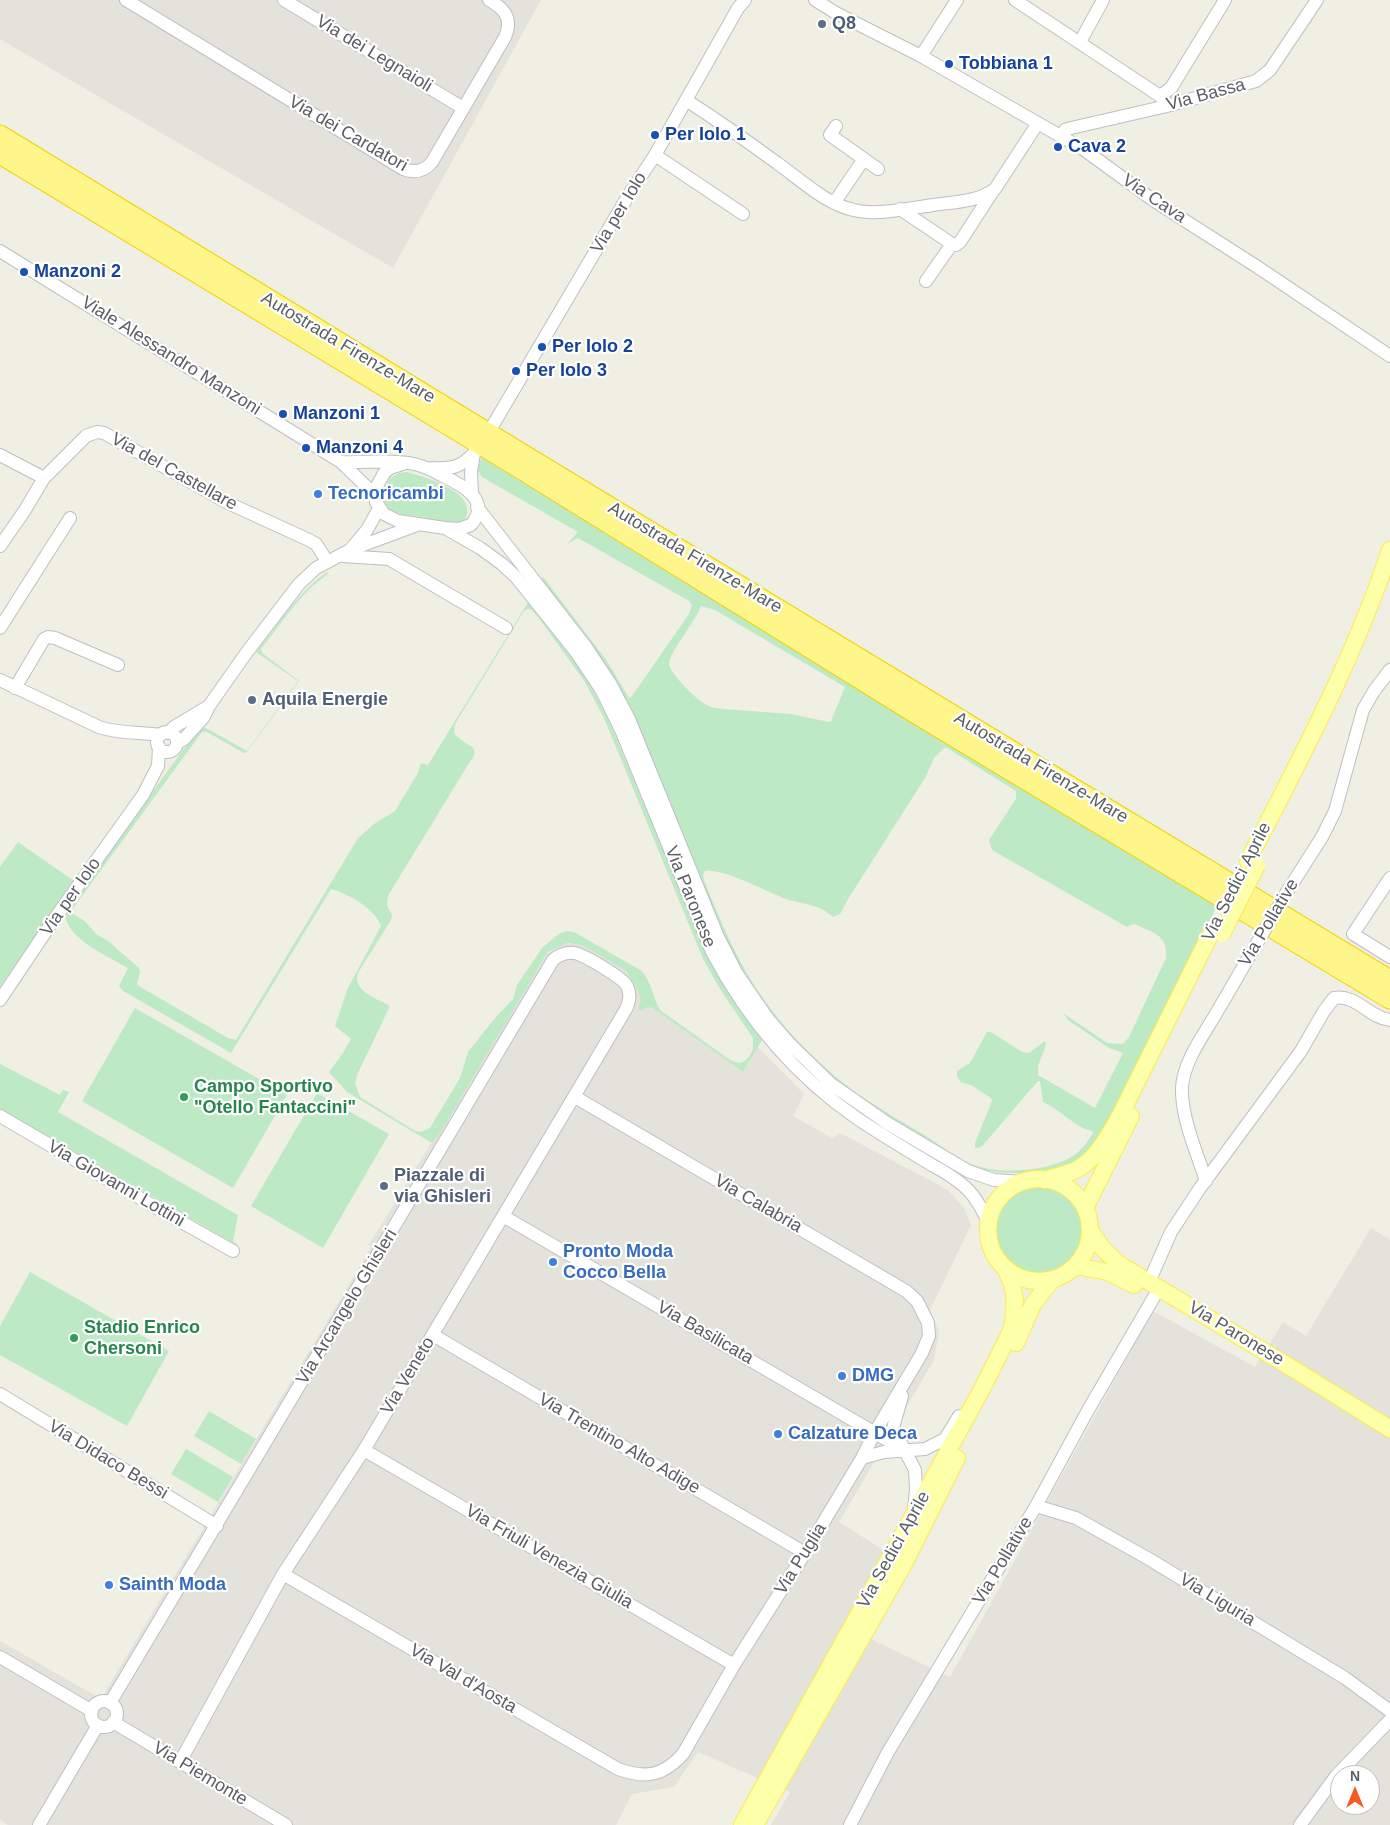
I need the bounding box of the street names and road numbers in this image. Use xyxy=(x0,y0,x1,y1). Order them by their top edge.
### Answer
street label: Via dei Legnaioli xyxy=(312,11,436,97)
street label: Via Bassa xyxy=(1164,74,1248,116)
street label: Via dei Cardatori xyxy=(285,91,411,177)
street label: Via per Iolo xyxy=(586,169,652,257)
street label: Via Cava xyxy=(1118,170,1190,228)
street label: Autostrada Firenze-Mare xyxy=(257,287,439,409)
street label: Viale Alessandro Manzoni xyxy=(77,292,265,420)
street label: Via del Castellare xyxy=(107,428,241,516)
street label: Autostrada Firenze-Mare xyxy=(604,497,786,619)
street label: Autostrada Firenze-Mare xyxy=(950,707,1132,829)
street label: Via Sedici Aprile xyxy=(1198,819,1276,945)
street label: Via Paronese xyxy=(660,843,720,951)
street label: Via per Iolo xyxy=(36,854,106,940)
street label: Via Pollative xyxy=(1234,875,1304,971)
street label: Via Giovanni Lottini xyxy=(44,1136,188,1232)
street label: Via Calabria xyxy=(710,1170,806,1238)
street label: Via Arcangelo Ghisleri xyxy=(292,1225,402,1389)
street label: Via Basilicata xyxy=(653,1297,757,1369)
street label: Via Paronese xyxy=(1184,1297,1288,1371)
street label: Via Veneto xyxy=(376,1333,440,1419)
street label: Via Trentino Alto Adige xyxy=(534,1389,704,1499)
street label: Via Didaco Bessi xyxy=(44,1416,172,1504)
street label: Via Sedici Aprile xyxy=(853,1488,935,1612)
street label: Via Friuli Venezia Giulia xyxy=(461,1500,637,1614)
street label: Via Pollative xyxy=(968,1513,1038,1609)
street label: Via Puglia xyxy=(770,1519,832,1599)
street label: Via Liguria xyxy=(1175,1569,1259,1631)
street label: Via Val d'Aosta xyxy=(406,1640,520,1718)
street label: Via Piemonte xyxy=(149,1737,251,1811)

